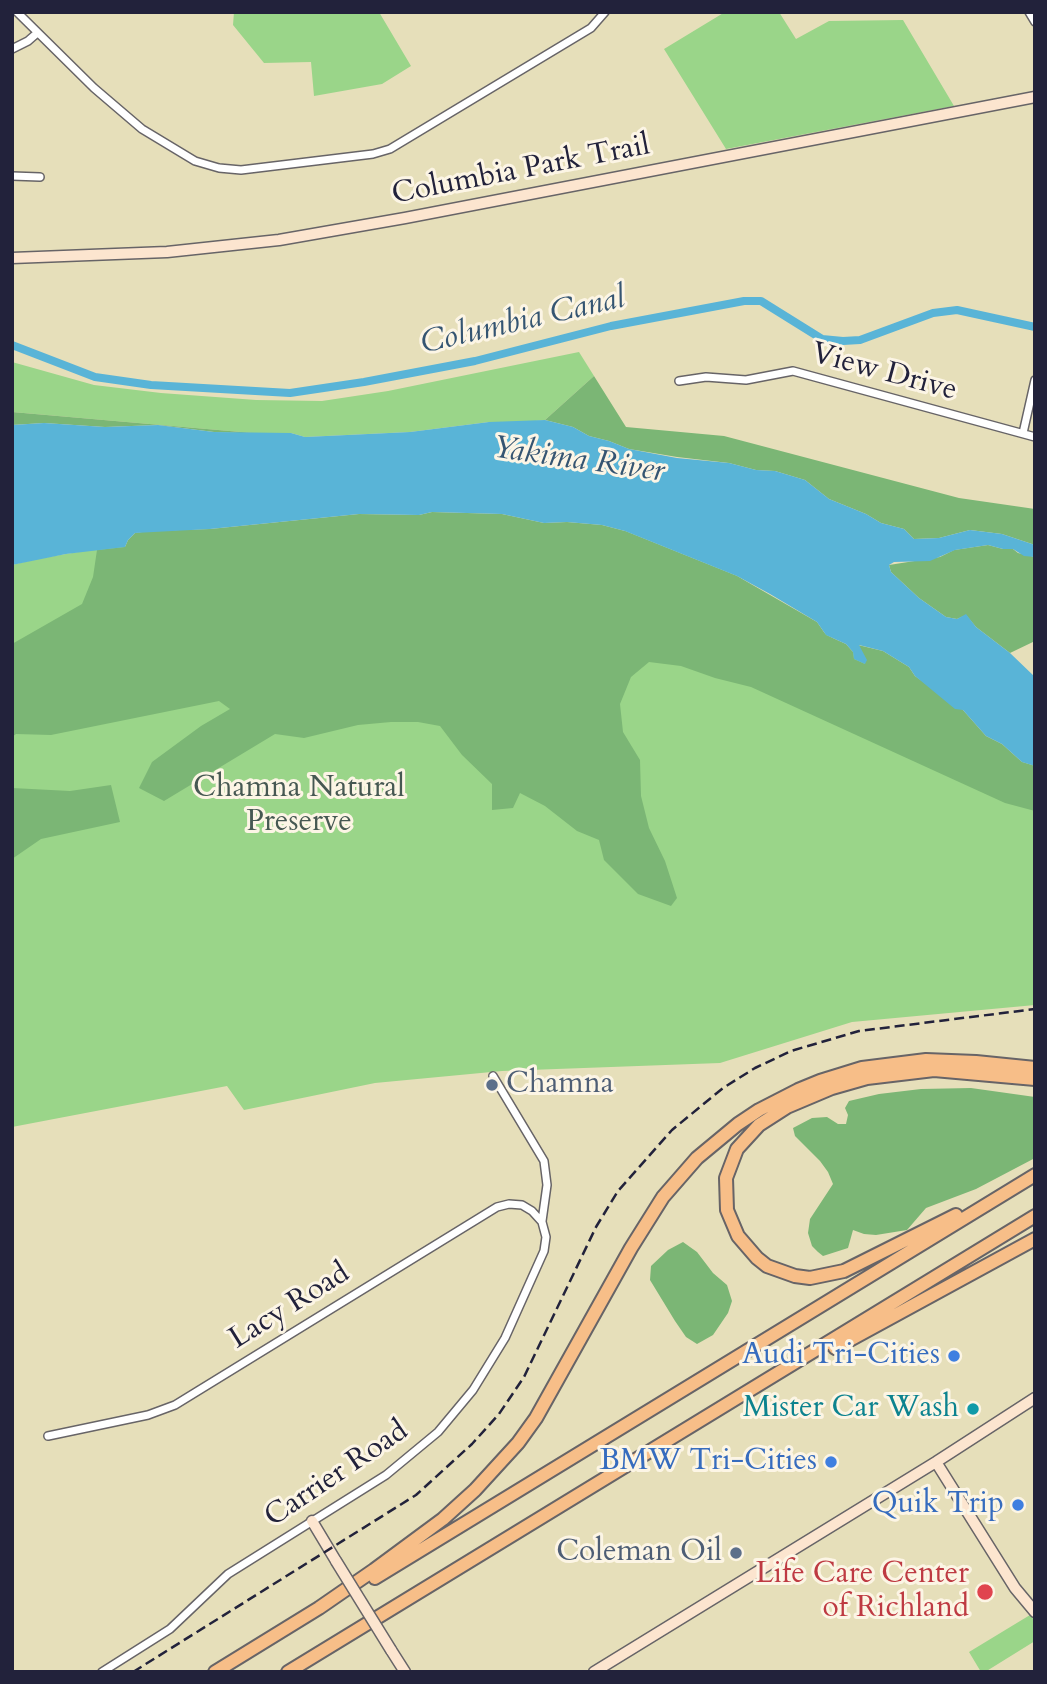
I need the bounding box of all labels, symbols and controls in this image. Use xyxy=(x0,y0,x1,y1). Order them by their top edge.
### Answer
street label: Columbia Park Trail xyxy=(389,128,653,214)
water label: Columbia Canal xyxy=(417,280,629,364)
street label: View Drive xyxy=(807,336,961,410)
water label: Yakima River xyxy=(489,430,667,492)
park label: Chamna Natural Preserve xyxy=(193,771,405,842)
place label: Chamna xyxy=(506,1067,614,1103)
marker: Chamna xyxy=(484,1077,500,1093)
street label: Lacy Road xyxy=(223,1256,357,1358)
place label: Audi Tri-Cities xyxy=(742,1338,940,1374)
marker: Audi Tri-Cities xyxy=(946,1348,962,1364)
place label: Mister Car Wash xyxy=(743,1391,959,1427)
marker: Mister Car Wash xyxy=(965,1401,981,1417)
street label: Carrier Road xyxy=(259,1414,415,1536)
place label: BMW Tri-Cities xyxy=(599,1444,817,1480)
marker: BMW Tri-Cities xyxy=(823,1454,839,1470)
place label: Quik Trip xyxy=(872,1487,1004,1523)
marker: Quik Trip xyxy=(1010,1497,1026,1513)
place label: Coleman Oil xyxy=(556,1535,722,1571)
marker: Coleman Oil xyxy=(728,1545,744,1561)
place label: Life Care Center of Richland xyxy=(755,1557,969,1628)
marker: Life Care Center of Richland xyxy=(975,1582,995,1602)

